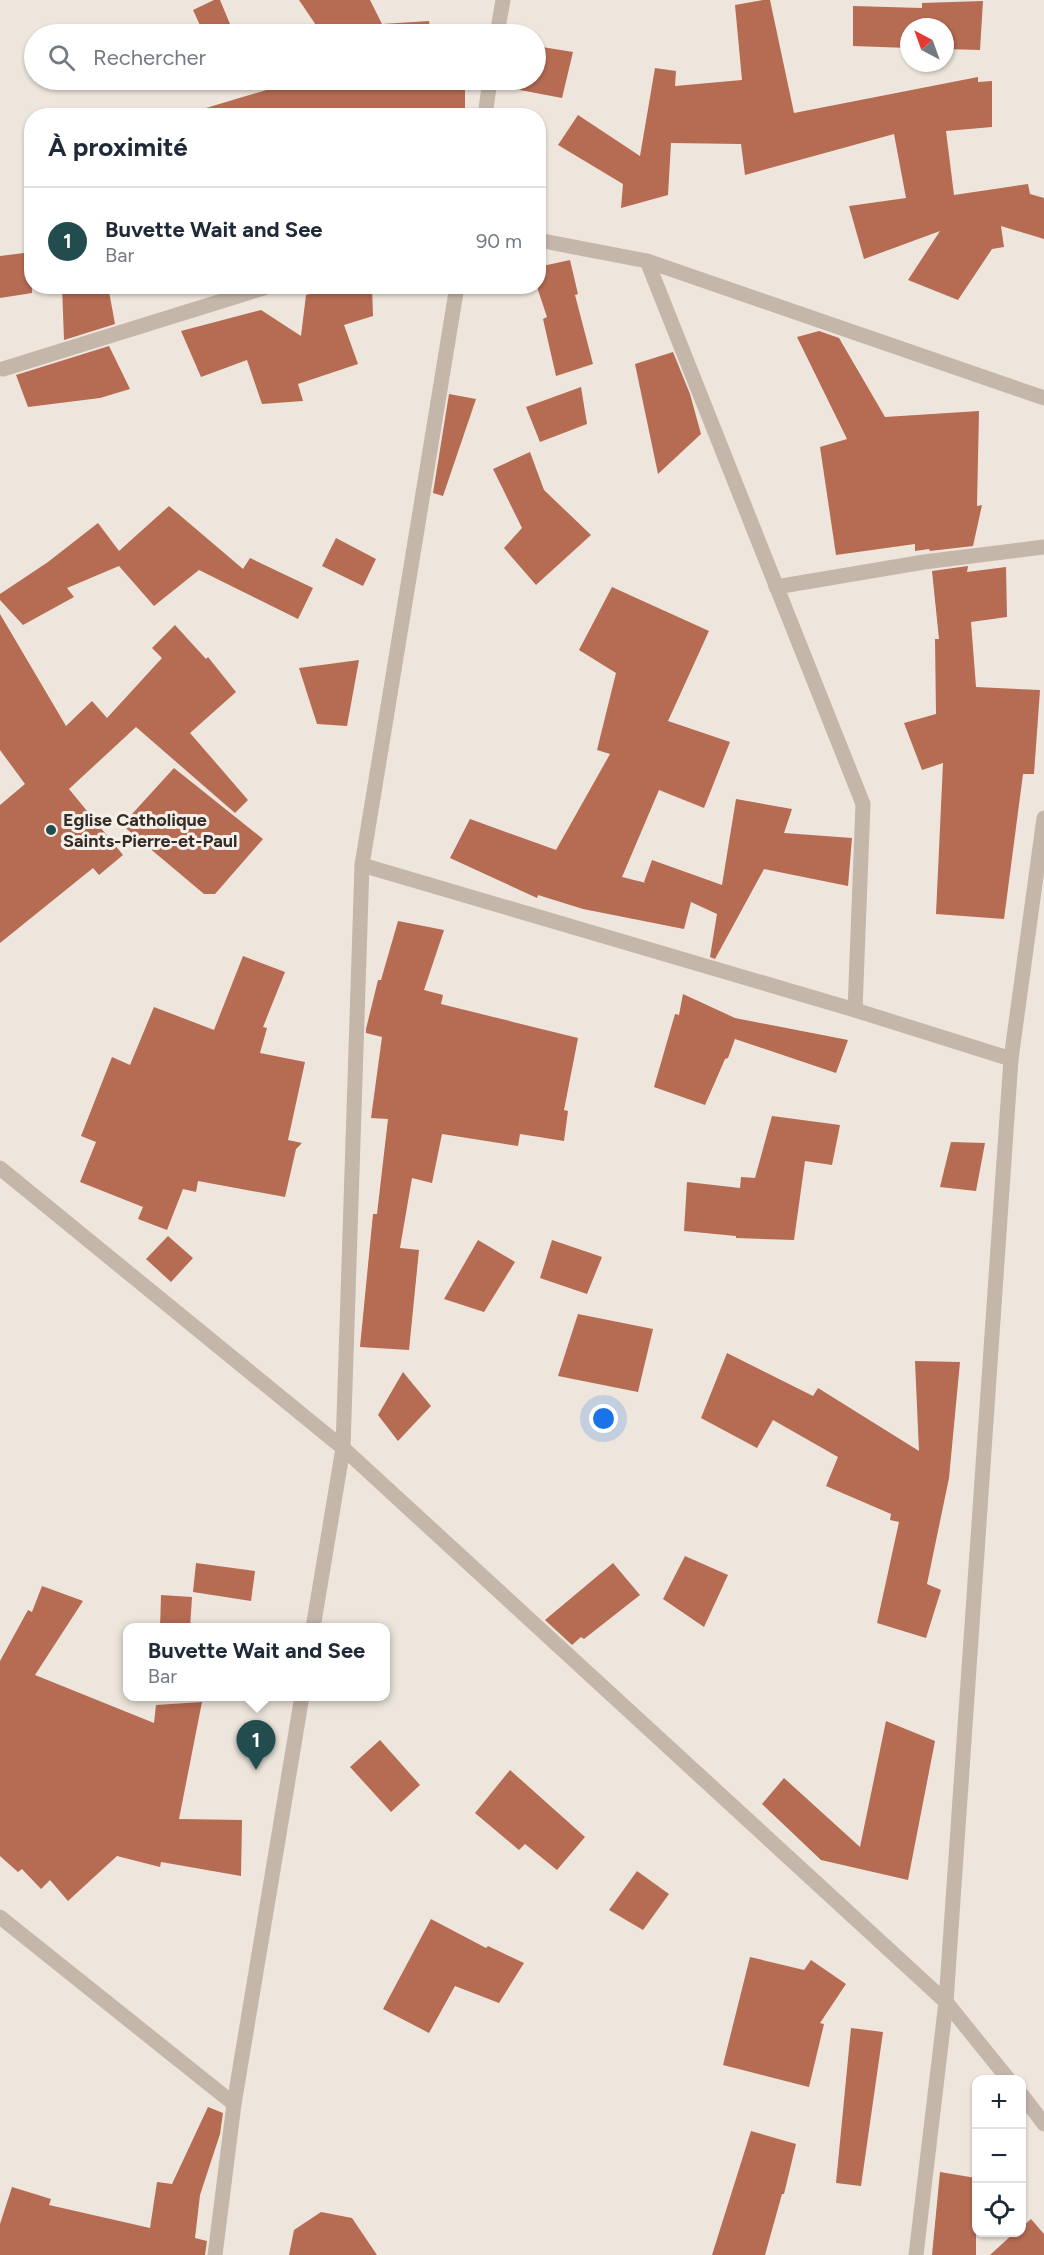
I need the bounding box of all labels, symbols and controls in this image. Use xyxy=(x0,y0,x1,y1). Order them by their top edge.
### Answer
north arrow xyxy=(900,18,954,72)
search box xyxy=(24,24,546,90)
icon: search xyxy=(45,41,78,74)
text: Rechercher xyxy=(93,44,206,71)
text: À proximité xyxy=(48,131,188,163)
text: Buvette Wait and See xyxy=(105,216,323,243)
text: 1 xyxy=(63,229,72,253)
text: 90 m xyxy=(476,229,522,253)
text: Bar xyxy=(105,243,134,267)
place label: Eglise Catholique Saints-Pierre-et-Paul xyxy=(63,809,237,852)
marker: Eglise Catholique Saints-Pierre-et-Paul xyxy=(44,823,58,837)
your location xyxy=(589,1404,618,1433)
popup xyxy=(123,1623,390,1701)
text: Buvette Wait and See xyxy=(148,1637,365,1664)
text: Bar xyxy=(148,1664,177,1688)
pin: 1 xyxy=(236,1720,276,1770)
map controls xyxy=(972,2075,1026,2237)
button: + xyxy=(972,2075,1026,2129)
button: − xyxy=(972,2129,1026,2183)
button: locate xyxy=(972,2183,1026,2237)

